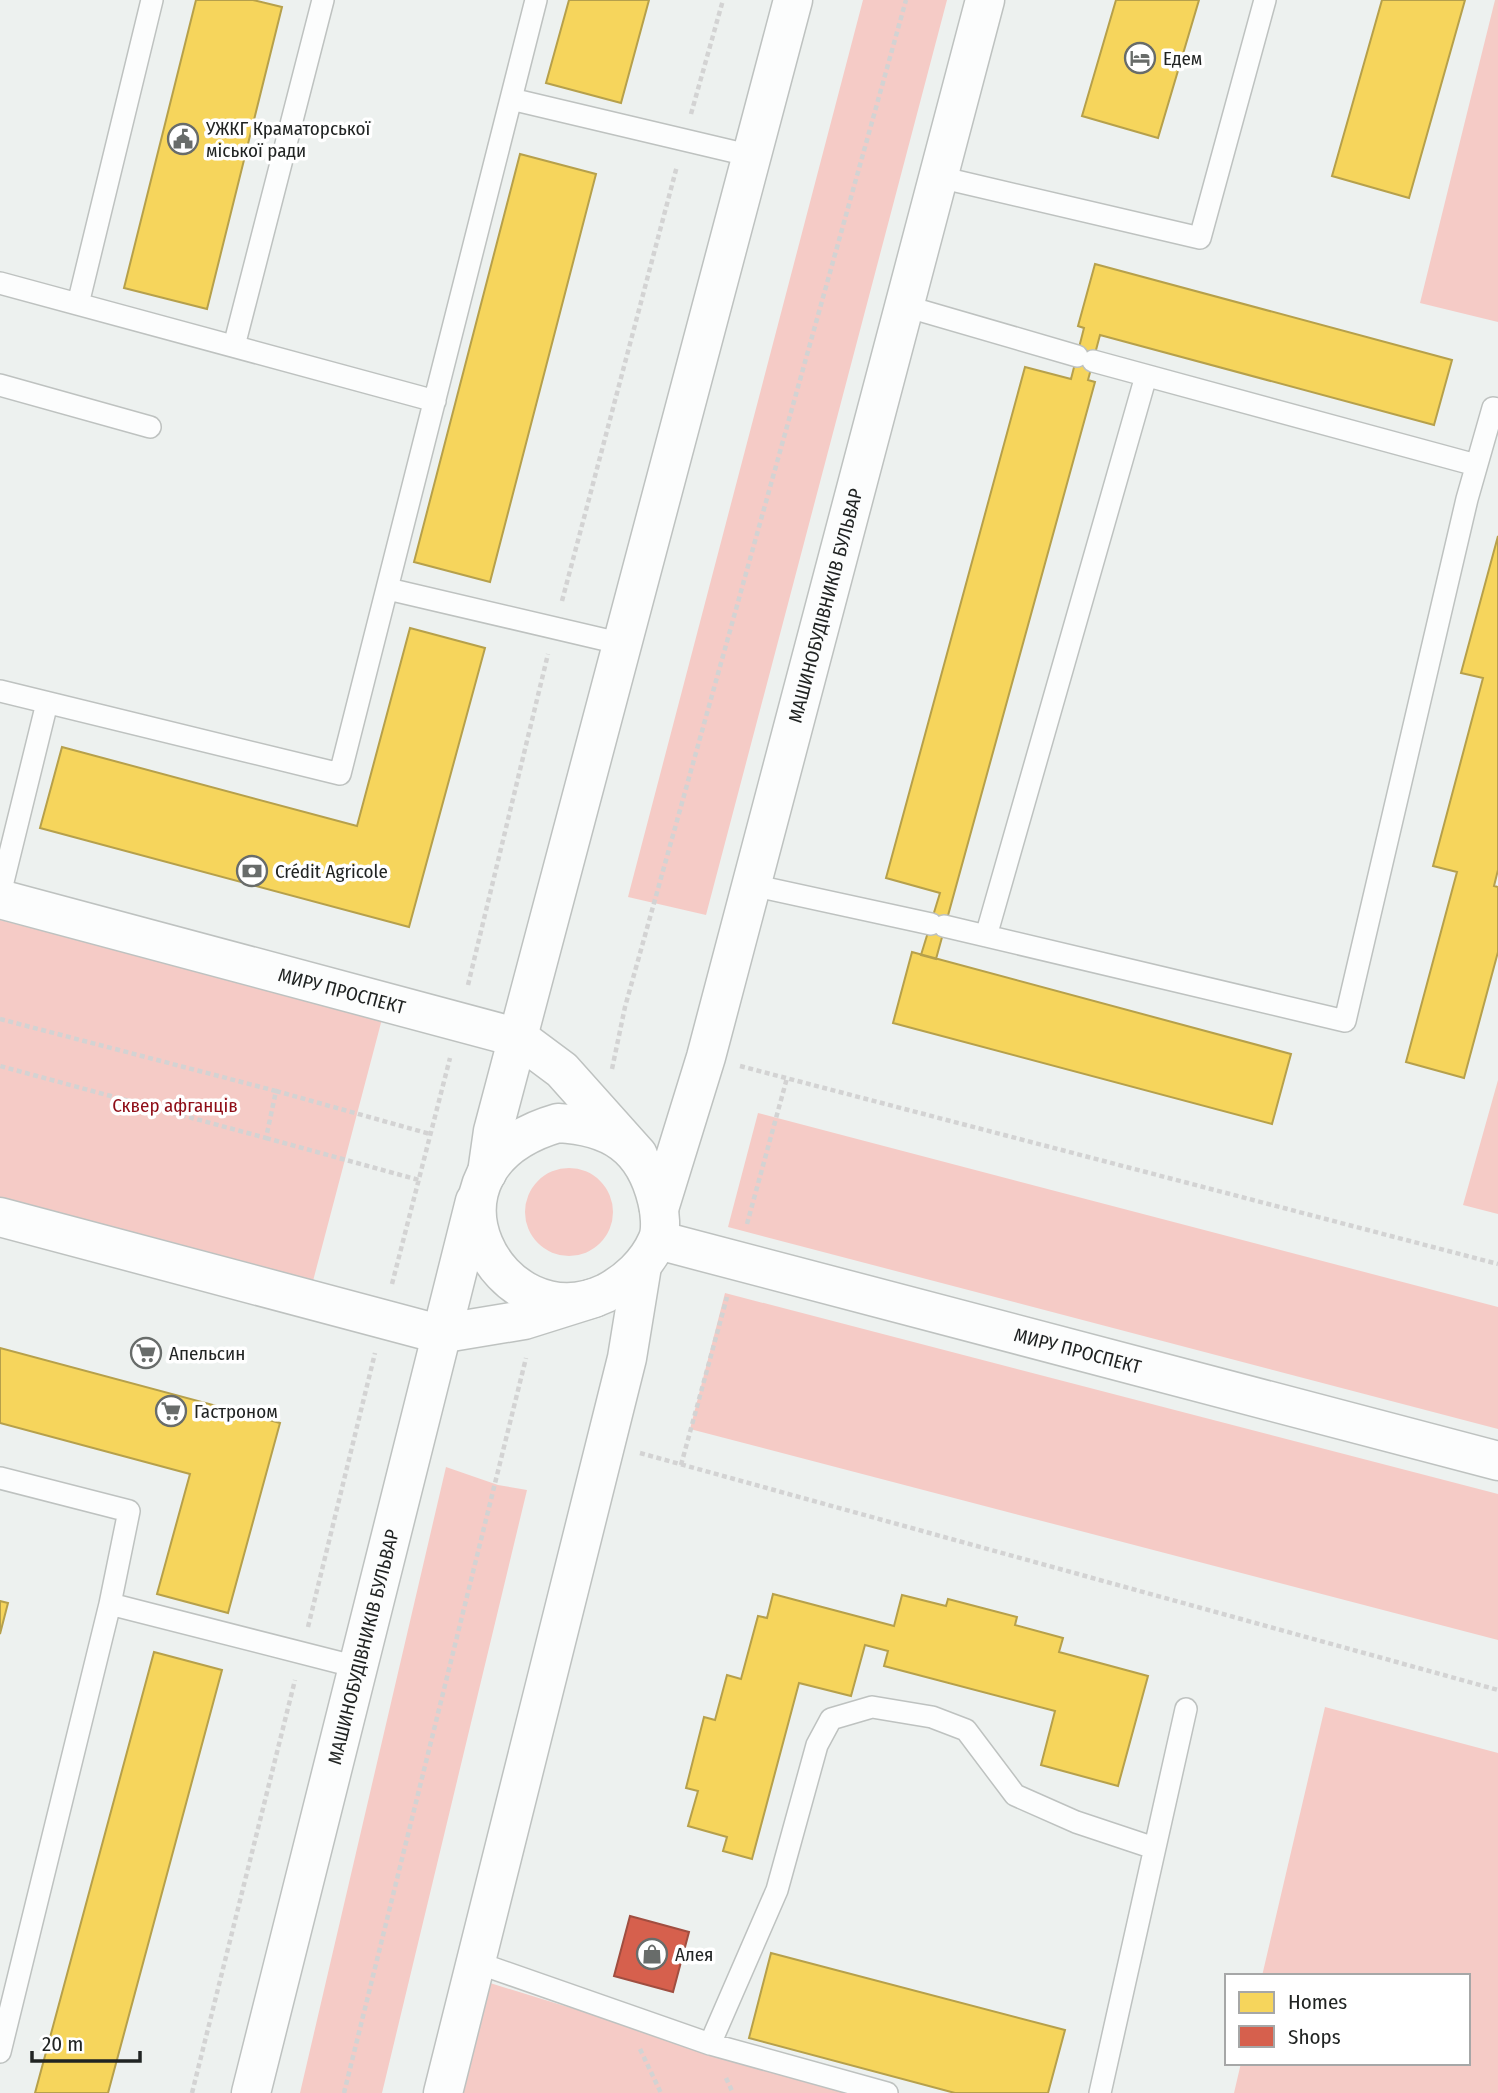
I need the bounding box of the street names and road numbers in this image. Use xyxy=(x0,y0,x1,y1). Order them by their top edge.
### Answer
street label: МАШИНОБУДІВНИКІВ БУЛЬВАР xyxy=(784,486,868,725)
street label: МИРУ ПРОСПЕКТ xyxy=(276,963,408,1019)
street label: МИРУ ПРОСПЕКТ xyxy=(1011,1323,1144,1379)
street label: МАШИНОБУДІВНИКІВ БУЛЬВАР xyxy=(323,1527,404,1767)

